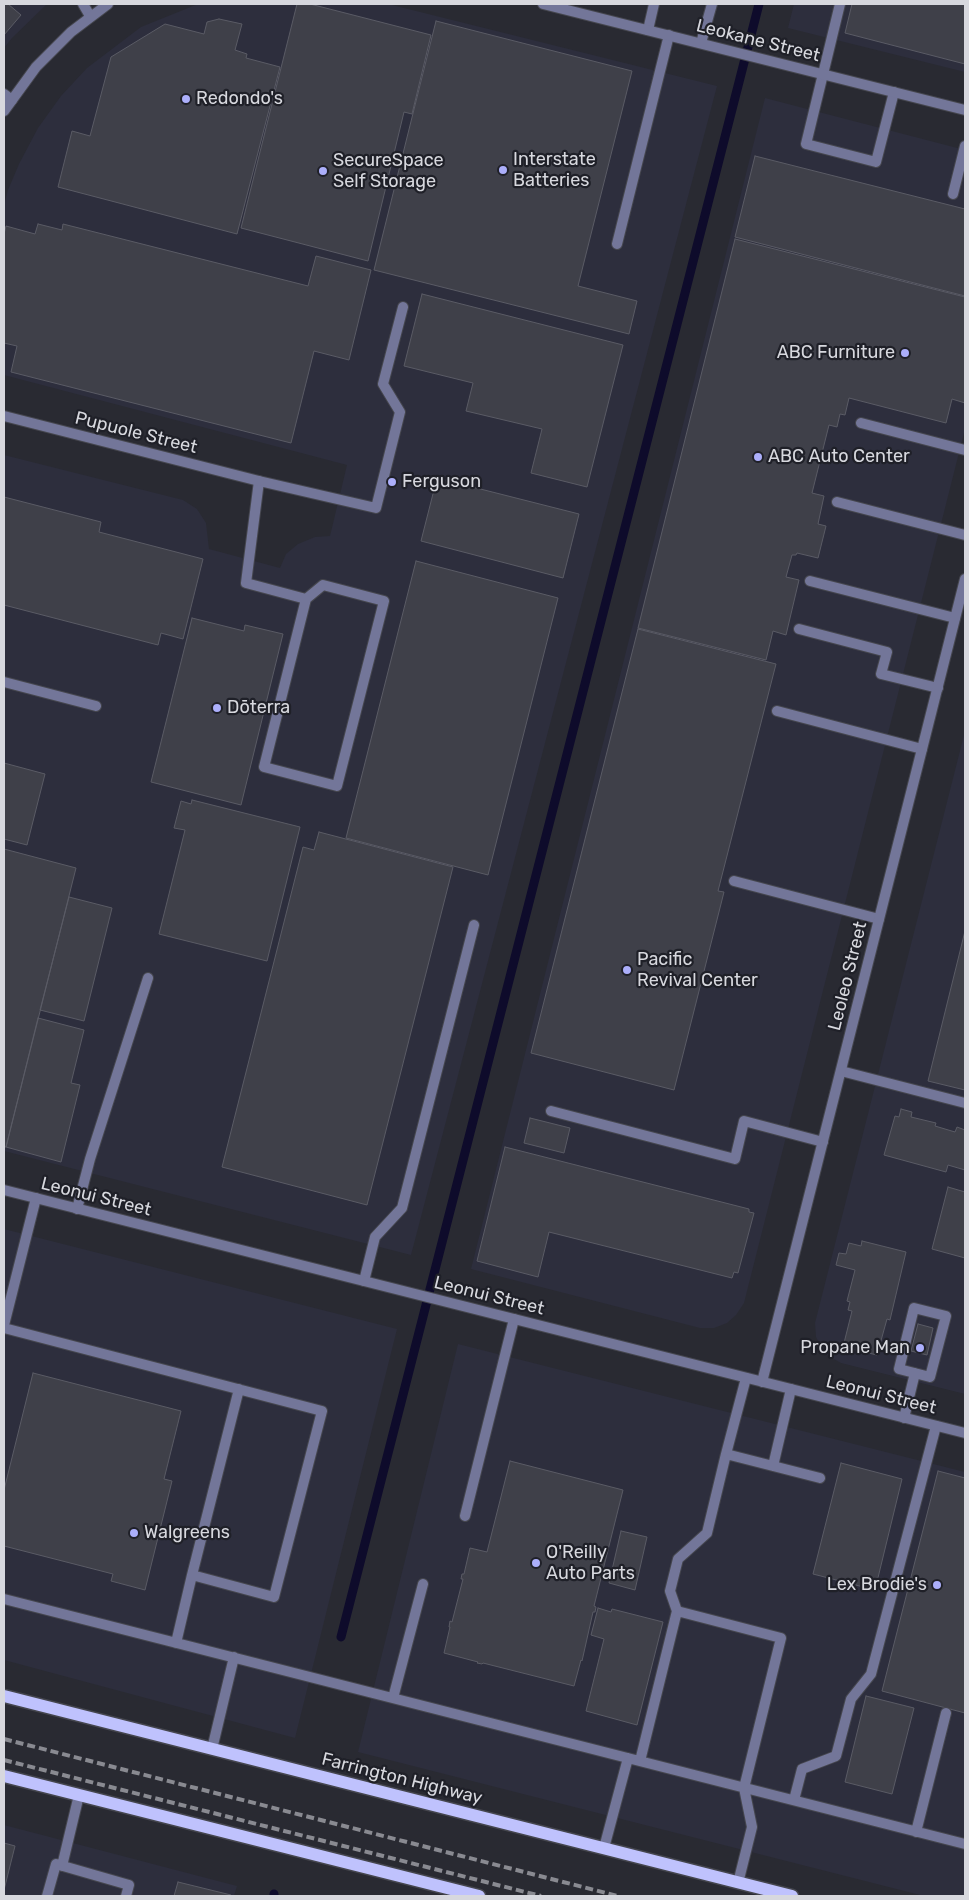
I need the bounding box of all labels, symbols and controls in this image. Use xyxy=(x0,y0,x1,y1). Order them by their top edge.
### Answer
street label: Leokane Street xyxy=(694,15,822,67)
place label: Redondo's xyxy=(196,88,283,110)
marker: Redondo's xyxy=(180,93,192,105)
place label: Interstate Batteries xyxy=(513,149,596,192)
place label: SecureSpace Self Storage xyxy=(333,150,444,192)
marker: Interstate Batteries xyxy=(497,164,509,176)
marker: SecureSpace Self Storage xyxy=(317,165,329,177)
place label: ABC Furniture xyxy=(777,342,895,364)
marker: ABC Furniture xyxy=(899,347,911,359)
street label: Pupuole Street xyxy=(73,407,199,459)
place label: ABC Auto Center xyxy=(768,446,910,468)
marker: ABC Auto Center xyxy=(752,451,764,463)
place label: Ferguson xyxy=(402,471,481,493)
marker: Ferguson xyxy=(386,476,398,488)
place label: Dōterra xyxy=(227,697,290,719)
marker: Dōterra xyxy=(211,702,223,714)
street label: Leoleo Street xyxy=(824,919,872,1033)
place label: Pacific Revival Center xyxy=(637,949,758,992)
marker: Pacific Revival Center xyxy=(621,964,633,976)
street label: Leonui Street xyxy=(39,1173,153,1221)
street label: Leonui Street xyxy=(432,1272,546,1320)
place label: Propane Man xyxy=(800,1337,910,1359)
marker: Propane Man xyxy=(914,1342,926,1354)
street label: Leonui Street xyxy=(824,1371,938,1419)
place label: Walgreens xyxy=(144,1522,230,1544)
marker: Walgreens xyxy=(128,1527,140,1539)
place label: O'Reilly Auto Parts xyxy=(546,1542,635,1585)
marker: O'Reilly Auto Parts xyxy=(530,1557,542,1569)
place label: Lex Brodie's xyxy=(827,1574,927,1596)
marker: Lex Brodie's xyxy=(931,1579,943,1591)
street label: Farrington Highway xyxy=(319,1749,485,1809)

